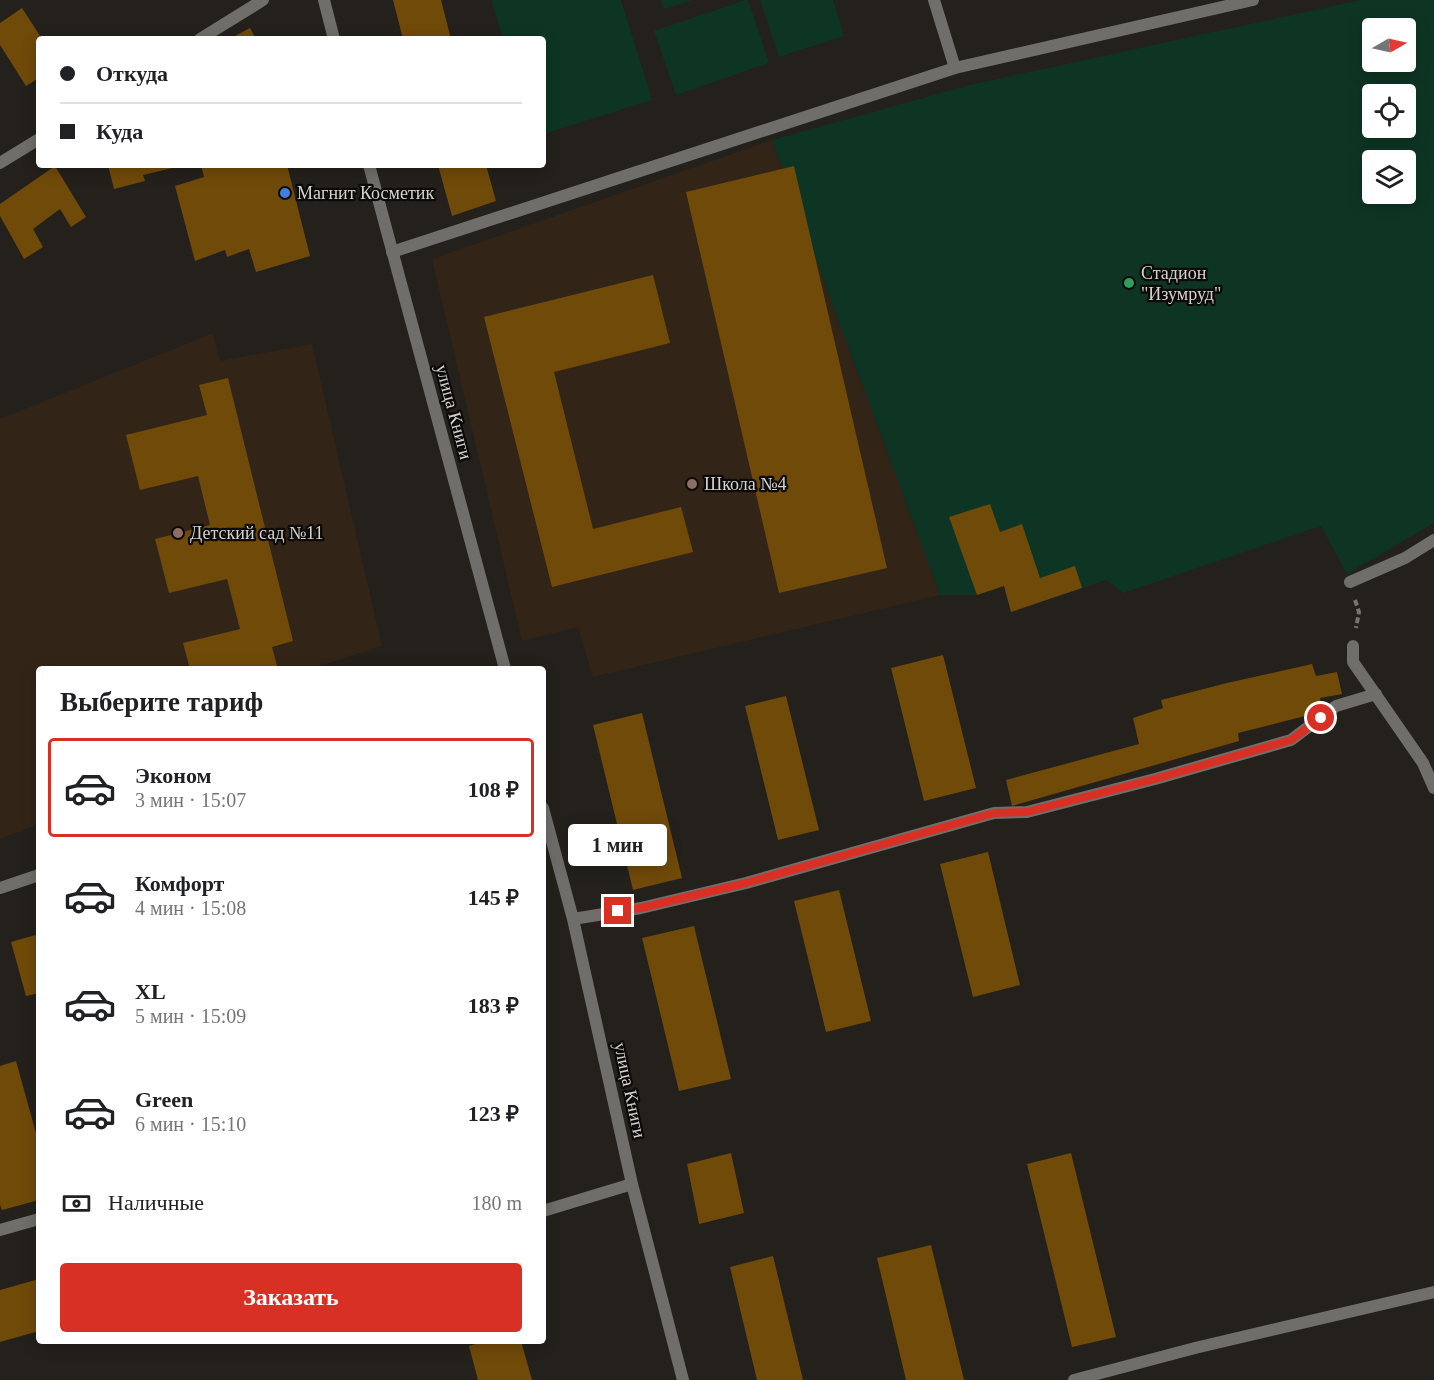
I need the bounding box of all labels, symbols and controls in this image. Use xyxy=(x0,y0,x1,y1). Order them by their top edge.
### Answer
north arrow xyxy=(1362,18,1416,72)
map controls xyxy=(1362,18,1416,204)
text: Откуда xyxy=(96,61,168,86)
button: locate xyxy=(1362,84,1416,138)
text: Куда xyxy=(96,119,143,144)
button: layers xyxy=(1362,150,1416,204)
place label: Магнит Косметик xyxy=(297,183,434,203)
marker: Магнит Косметик xyxy=(278,186,292,200)
place label: Стадион "Изумруд" xyxy=(1141,263,1221,304)
marker: Стадион "Изумруд" xyxy=(1122,276,1136,290)
street label: улица Книги xyxy=(432,362,476,462)
place label: Школа №4 xyxy=(704,474,786,494)
marker: Школа №4 xyxy=(685,477,699,491)
place label: Детский сад №11 xyxy=(190,523,323,543)
marker: Детский сад №11 xyxy=(171,526,185,540)
text: Выберите тариф xyxy=(60,687,263,717)
route start xyxy=(1307,704,1334,731)
icon: car xyxy=(63,761,117,815)
text: Эконом xyxy=(135,763,212,788)
text: 108 ₽ xyxy=(468,777,519,802)
text: 3 мин · 15:07 xyxy=(135,789,246,811)
callout: 1 мин xyxy=(568,824,668,866)
text: 1 мин xyxy=(592,834,643,856)
icon: car xyxy=(63,869,117,923)
text: Комфорт xyxy=(135,871,224,896)
text: 145 ₽ xyxy=(468,885,519,910)
text: 4 мин · 15:08 xyxy=(135,897,246,919)
route end xyxy=(604,897,631,924)
icon: car xyxy=(63,977,117,1031)
text: XL xyxy=(135,979,166,1004)
text: 183 ₽ xyxy=(468,993,519,1018)
text: 5 мин · 15:09 xyxy=(135,1005,246,1027)
street label: улица Книги xyxy=(610,1040,650,1140)
icon: car xyxy=(63,1085,117,1139)
text: Green xyxy=(135,1087,193,1112)
text: 123 ₽ xyxy=(468,1101,519,1126)
text: 6 мин · 15:10 xyxy=(135,1113,246,1135)
icon: cash xyxy=(60,1187,93,1220)
text: Наличные xyxy=(108,1190,204,1215)
text: 180 m xyxy=(471,1192,522,1214)
button: Заказать xyxy=(60,1263,522,1332)

